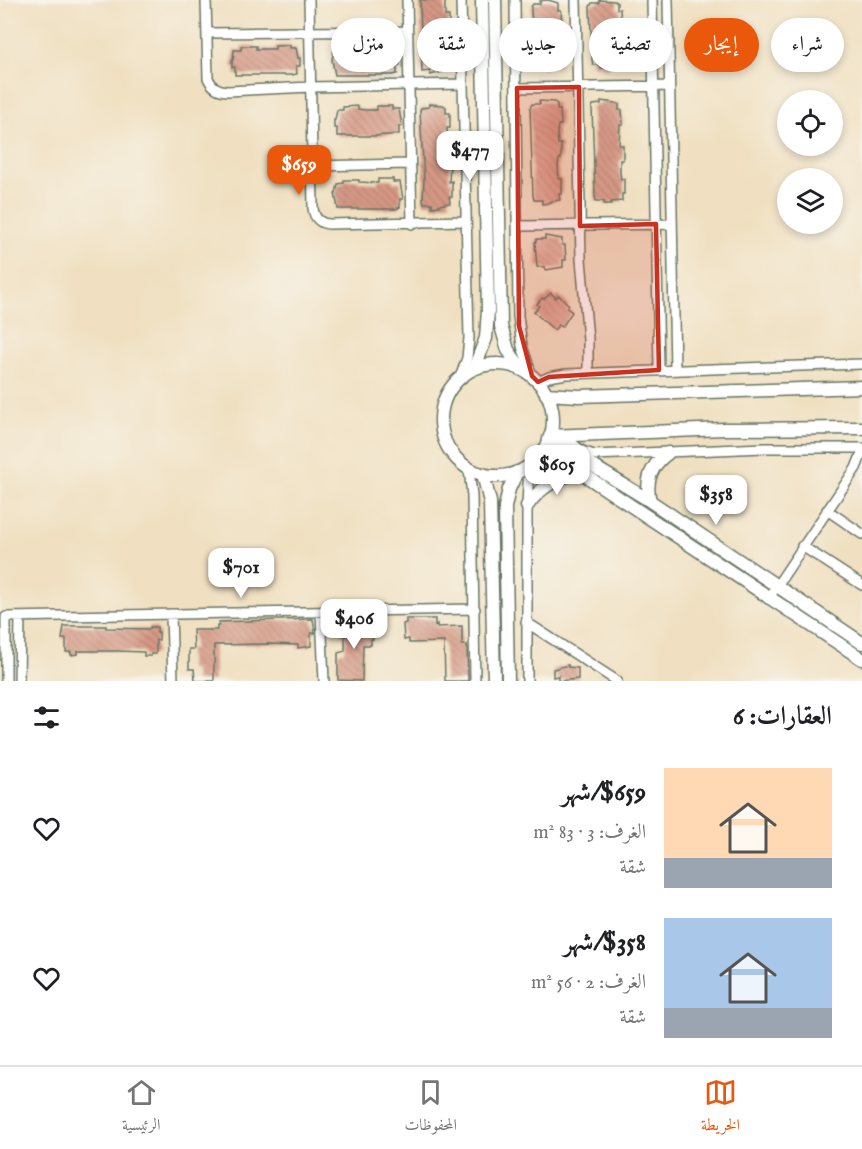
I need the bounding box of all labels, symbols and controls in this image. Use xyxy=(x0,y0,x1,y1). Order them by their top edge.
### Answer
chip: منزل xyxy=(331,18,405,72)
chip: شقة xyxy=(417,18,487,72)
chip: جديد xyxy=(499,18,577,72)
chip: تصفية xyxy=(589,18,672,72)
chip: إيجار xyxy=(684,18,759,72)
chip: شراء xyxy=(771,18,844,72)
map controls xyxy=(777,90,843,234)
button: locate xyxy=(777,90,843,156)
pin: $477 xyxy=(434,131,506,182)
text: $477 xyxy=(451,138,489,163)
pin: $659 xyxy=(263,145,335,196)
text: $659 xyxy=(281,152,317,177)
button: layers xyxy=(777,168,843,234)
pin: $605 xyxy=(521,445,593,496)
text: $605 xyxy=(539,452,575,477)
pin: $358 xyxy=(680,475,752,526)
text: $358 xyxy=(699,482,733,507)
pin: $701 xyxy=(205,548,277,599)
text: $701 xyxy=(222,555,260,580)
pin: $406 xyxy=(318,599,390,650)
text: $406 xyxy=(334,606,374,631)
text: العقارات: 6 xyxy=(733,700,832,733)
icon: filters xyxy=(30,701,63,734)
text: $659/شهر xyxy=(561,776,646,809)
icon: home xyxy=(712,792,784,864)
icon: heart xyxy=(30,812,63,845)
text: الغرف: 3 · 83 m² xyxy=(533,820,646,845)
text: شقة xyxy=(620,855,646,880)
text: $358/شهر xyxy=(564,926,646,959)
icon: home xyxy=(712,942,784,1014)
icon: heart xyxy=(30,962,63,995)
text: الغرف: 2 · 56 m² xyxy=(531,970,646,995)
text: شقة xyxy=(620,1005,646,1030)
tab: الرئيسية xyxy=(122,1076,160,1140)
tab: المحفوظات xyxy=(404,1076,457,1140)
tab: الخريطة xyxy=(701,1076,740,1140)

